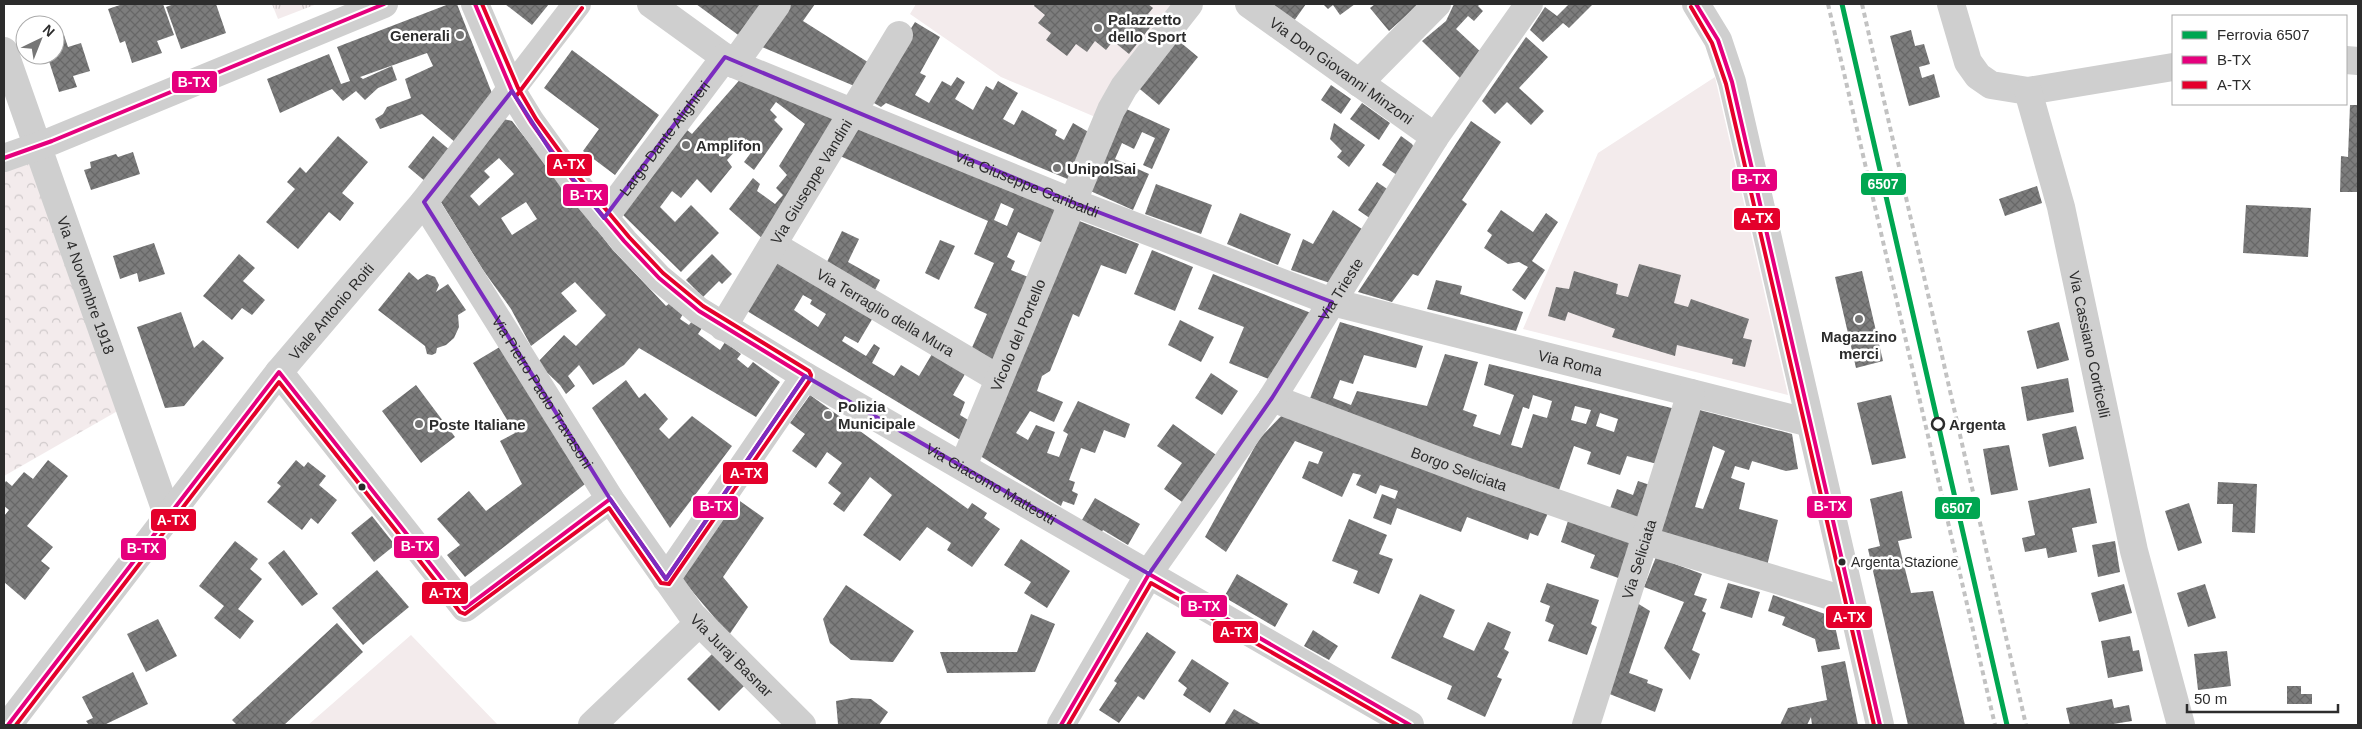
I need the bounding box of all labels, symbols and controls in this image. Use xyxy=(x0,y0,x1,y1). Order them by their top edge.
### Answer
place label: Palazzetto dello Sport xyxy=(1108,11,1186,45)
street label: Via Don Giovanni Minzoni xyxy=(1267,13,1417,127)
north arrow xyxy=(15,15,65,65)
legend xyxy=(2172,15,2347,105)
text: N xyxy=(40,21,58,40)
marker: Palazzetto dello Sport xyxy=(1092,22,1104,34)
text: Ferrovia 6507 xyxy=(2217,26,2310,43)
place label: Generali xyxy=(390,27,450,44)
marker: Generali xyxy=(454,29,466,41)
text: B-TX xyxy=(2217,51,2251,68)
line badge: B-TX xyxy=(171,70,218,94)
text: B-TX xyxy=(178,74,211,90)
text: A-TX xyxy=(2217,76,2251,93)
street label: Largo Dante Alighieri xyxy=(615,77,713,199)
street label: Via Giuseppe Vandini xyxy=(767,116,855,247)
place label: Amplifon xyxy=(696,137,761,154)
marker: Amplifon xyxy=(680,139,692,151)
street label: Via Giuseppe Garibaldi xyxy=(953,147,1102,220)
line badge: A-TX xyxy=(546,153,593,177)
text: A-TX xyxy=(553,156,586,172)
place label: UnipolSai xyxy=(1067,160,1136,177)
marker: UnipolSai xyxy=(1051,162,1063,174)
line badge: B-TX xyxy=(1731,168,1778,192)
text: B-TX xyxy=(1738,171,1771,187)
line badge: 6507 xyxy=(1860,172,1907,196)
text: 6507 xyxy=(1867,176,1899,192)
line badge: B-TX xyxy=(562,183,609,207)
text: B-TX xyxy=(570,187,603,203)
line badge: A-TX xyxy=(1733,207,1781,231)
text: A-TX xyxy=(1741,210,1774,226)
street label: Via 4 Novembre 1918 xyxy=(54,214,118,356)
street label: Via Trieste xyxy=(1314,255,1366,323)
street label: Viale Antonio Roiti xyxy=(285,259,377,363)
street label: Via Terraglio della Mura xyxy=(814,264,958,360)
street label: Via Cassiano Corticelli xyxy=(2066,269,2114,419)
street label: Vicolo del Portello xyxy=(987,276,1048,393)
street label: Via Pietro Paolo Travasoni xyxy=(489,312,597,471)
marker: Magazzino merci xyxy=(1853,313,1865,325)
place label: Magazzino merci xyxy=(1821,328,1897,362)
street label: Via Roma xyxy=(1537,346,1605,379)
place label: Polizia Municipale xyxy=(838,398,916,432)
marker: Polizia Municipale xyxy=(822,409,834,421)
place label: Poste Italiane xyxy=(429,416,526,433)
place label: Argenta xyxy=(1949,416,2006,433)
marker: Argenta xyxy=(1931,417,1945,431)
marker: Poste Italiane xyxy=(413,418,425,430)
street label: Via Giacomo Matteotti xyxy=(923,439,1059,528)
street label: Borgo Seliciata xyxy=(1409,443,1510,494)
line badge: A-TX xyxy=(722,461,769,485)
text: A-TX xyxy=(730,465,763,481)
unlabelled marker xyxy=(357,482,367,492)
line badge: B-TX xyxy=(692,495,739,519)
line badge: B-TX xyxy=(1806,495,1853,519)
line badge: 6507 xyxy=(1934,496,1981,520)
text: B-TX xyxy=(700,498,733,514)
text: B-TX xyxy=(1814,498,1847,514)
text: 6507 xyxy=(1941,500,1973,516)
line badge: A-TX xyxy=(150,508,197,532)
text: A-TX xyxy=(157,512,190,528)
street label: Via Seliciata xyxy=(1618,517,1659,601)
line badge: B-TX xyxy=(393,535,440,559)
line badge: B-TX xyxy=(120,537,167,561)
text: B-TX xyxy=(401,538,434,554)
text: B-TX xyxy=(127,540,160,556)
place label: Argenta Stazione xyxy=(1851,554,1959,570)
marker: Argenta Stazione xyxy=(1837,557,1847,567)
line badge: A-TX xyxy=(421,581,469,605)
text: A-TX xyxy=(429,585,462,601)
line badge: B-TX xyxy=(1180,594,1228,618)
text: B-TX xyxy=(1188,598,1221,614)
line badge: A-TX xyxy=(1825,605,1873,629)
text: A-TX xyxy=(1833,609,1866,625)
street label: Via Juraj Basnar xyxy=(687,610,777,700)
line badge: A-TX xyxy=(1212,620,1259,644)
text: A-TX xyxy=(1220,624,1253,640)
scale bar xyxy=(2187,682,2338,714)
text: 50 m xyxy=(2194,690,2227,707)

